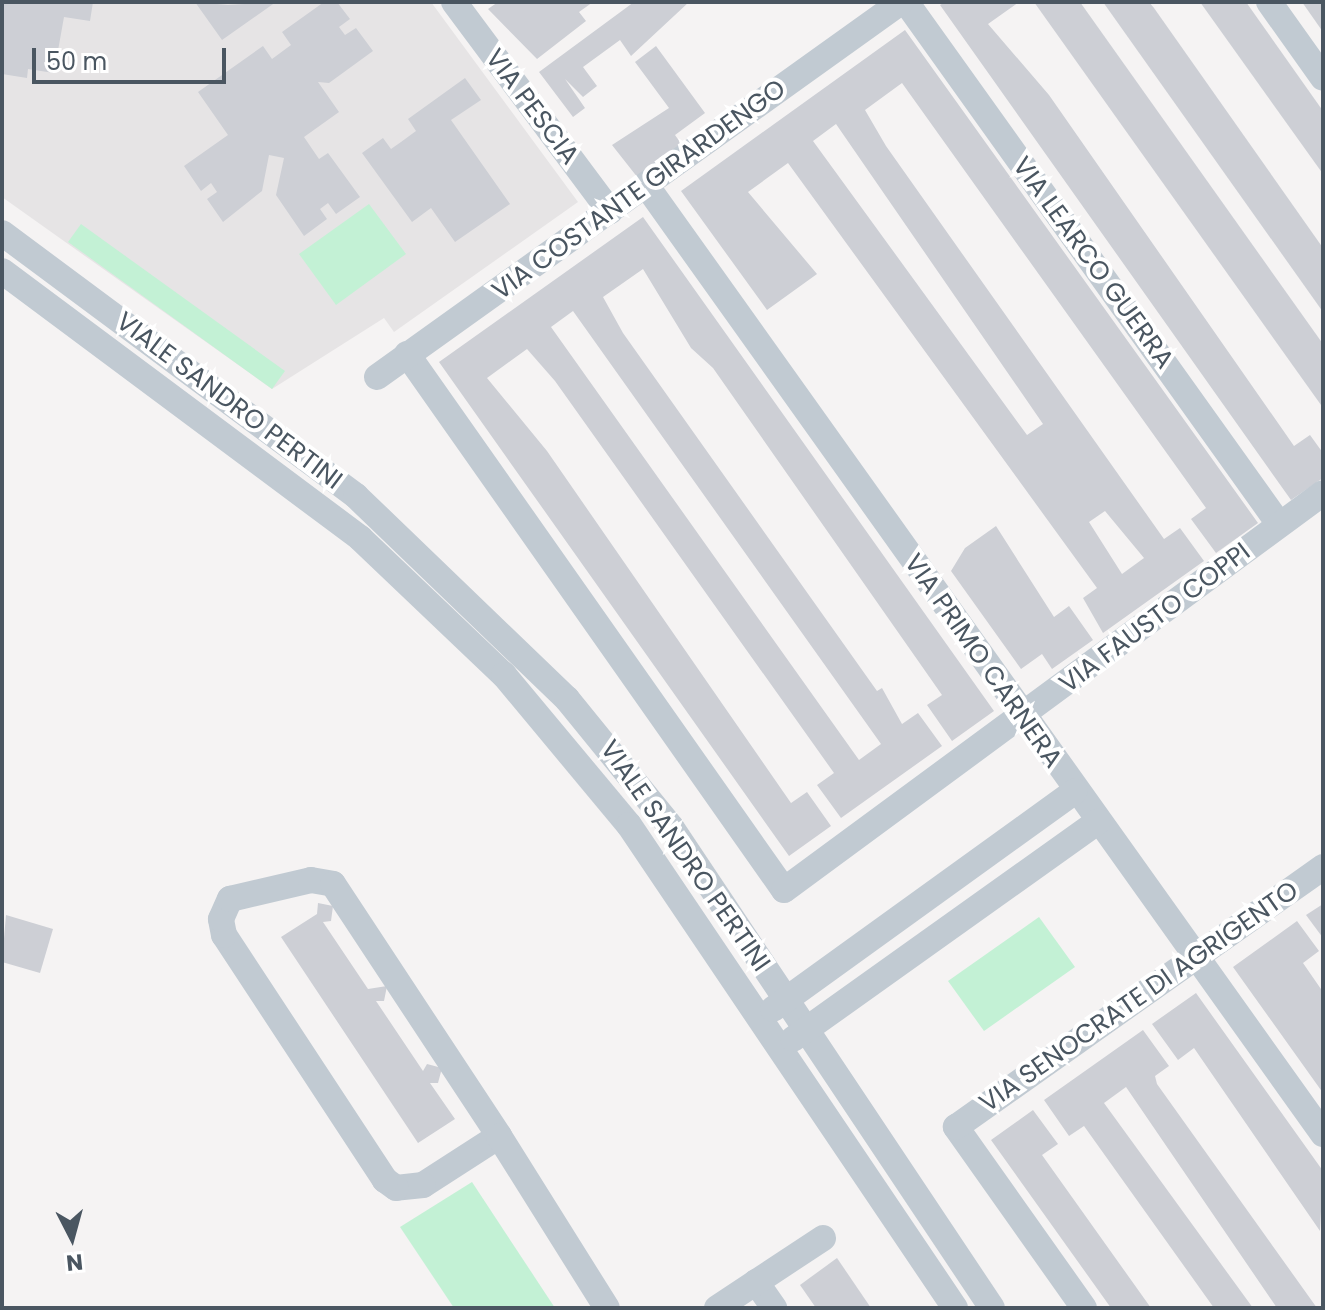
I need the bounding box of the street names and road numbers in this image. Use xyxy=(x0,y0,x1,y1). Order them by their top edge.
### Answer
street label: VIA PESCIA xyxy=(479,43,585,171)
street label: VIA COSTANTE GIRARDENGO xyxy=(486,73,792,307)
street label: VIA LEARCO GUERRA xyxy=(1006,151,1180,375)
street label: VIALE SANDRO PERTINI xyxy=(110,306,348,496)
street label: VIA FAUSTO COPPI xyxy=(1054,536,1256,700)
street label: VIA PRIMO CARNERA xyxy=(897,548,1069,774)
street label: VIALE SANDRO PERTINI xyxy=(593,734,777,978)
street label: VIA SENOCRATE DI AGRIGENTO xyxy=(974,875,1304,1119)

